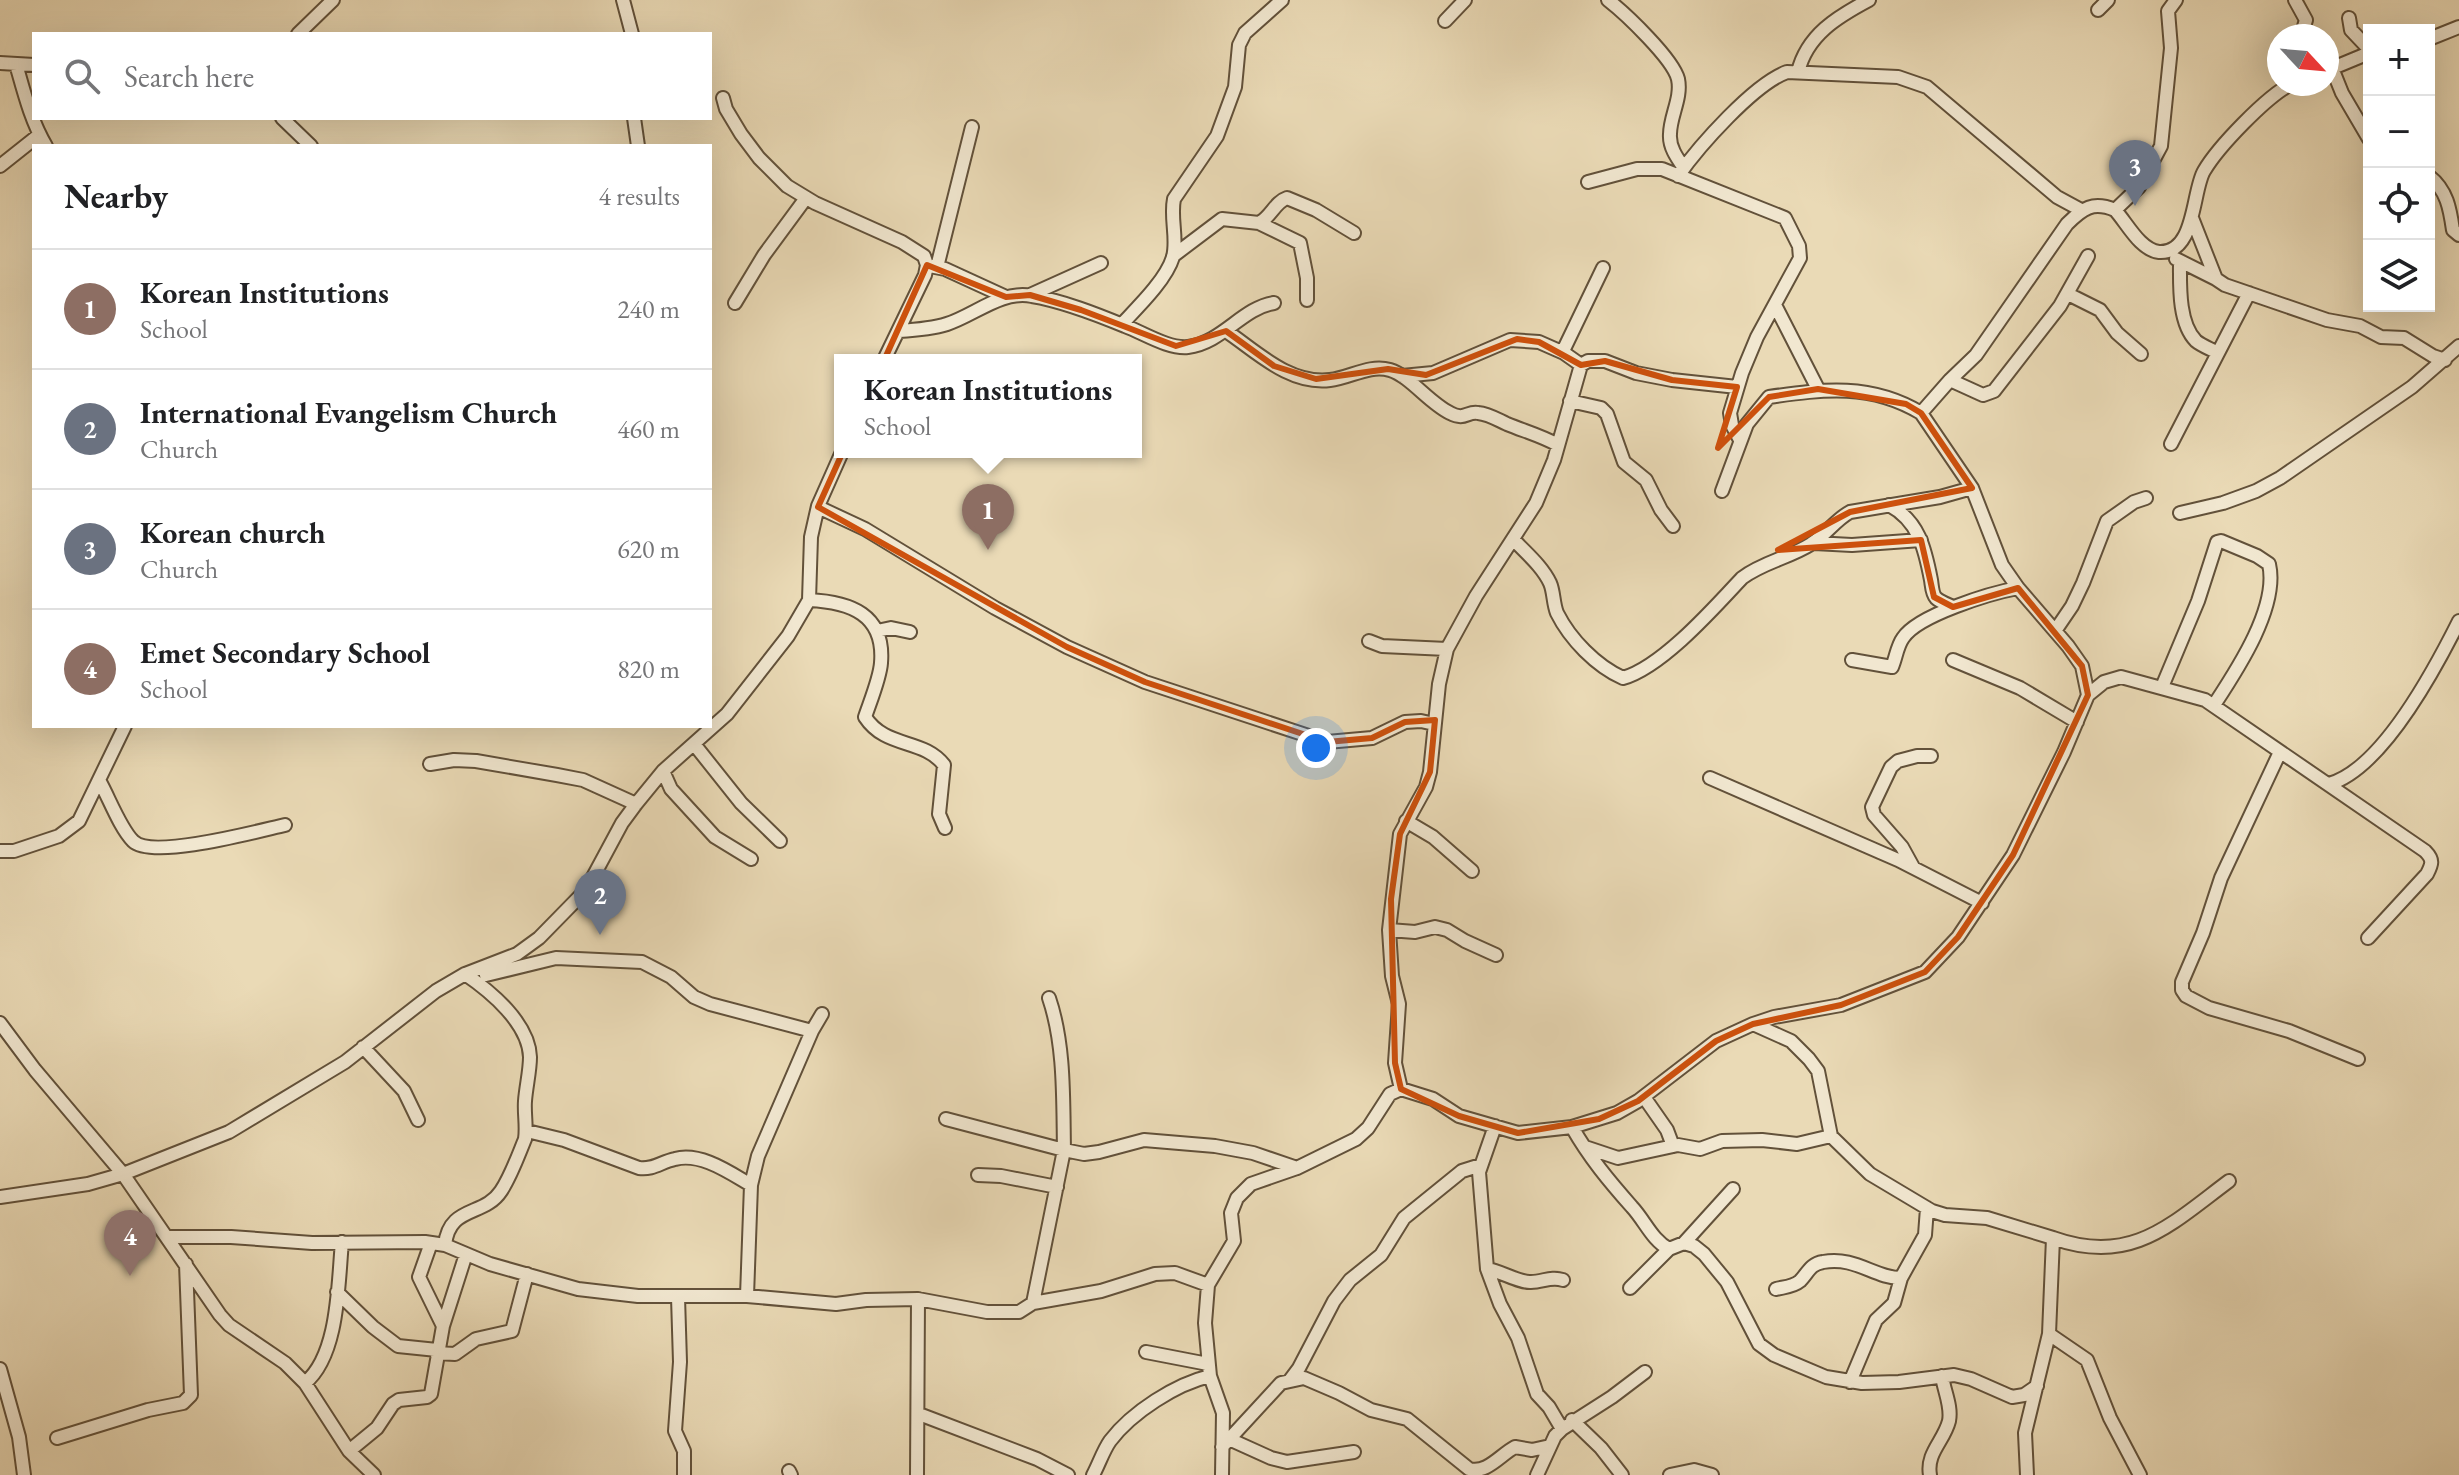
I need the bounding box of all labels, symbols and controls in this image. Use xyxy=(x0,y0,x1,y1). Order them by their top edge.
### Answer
north arrow xyxy=(2267,24,2339,96)
map controls xyxy=(2363,24,2435,312)
button: + xyxy=(2363,24,2435,96)
search box xyxy=(32,32,712,120)
icon: search xyxy=(60,54,104,98)
text: Search here xyxy=(124,57,254,96)
button: − xyxy=(2363,96,2435,168)
pin: 3 xyxy=(2109,140,2161,206)
button: locate xyxy=(2363,168,2435,240)
text: Nearby xyxy=(64,174,168,218)
text: 4 results xyxy=(599,179,680,213)
button: layers xyxy=(2363,240,2435,312)
text: Korean Institutions xyxy=(140,273,389,312)
text: 1 xyxy=(83,292,97,326)
text: 240 m xyxy=(617,292,680,326)
text: School xyxy=(140,312,208,346)
popup xyxy=(834,354,1142,458)
text: Korean Institutions xyxy=(864,370,1112,409)
text: International Evangelism Church xyxy=(140,393,557,432)
text: School xyxy=(864,409,931,443)
text: 2 xyxy=(83,412,97,446)
text: 460 m xyxy=(617,412,680,446)
text: Church xyxy=(140,432,218,466)
pin: 1 xyxy=(962,484,1014,550)
text: Korean church xyxy=(140,513,325,552)
text: 3 xyxy=(83,532,97,566)
text: 620 m xyxy=(617,532,680,566)
text: Church xyxy=(140,552,218,586)
text: Emet Secondary School xyxy=(140,633,430,672)
text: 4 xyxy=(83,652,97,686)
text: 820 m xyxy=(617,652,680,686)
text: School xyxy=(140,672,208,706)
your location xyxy=(1296,728,1336,768)
pin: 2 xyxy=(574,869,626,935)
pin: 4 xyxy=(104,1210,156,1276)

